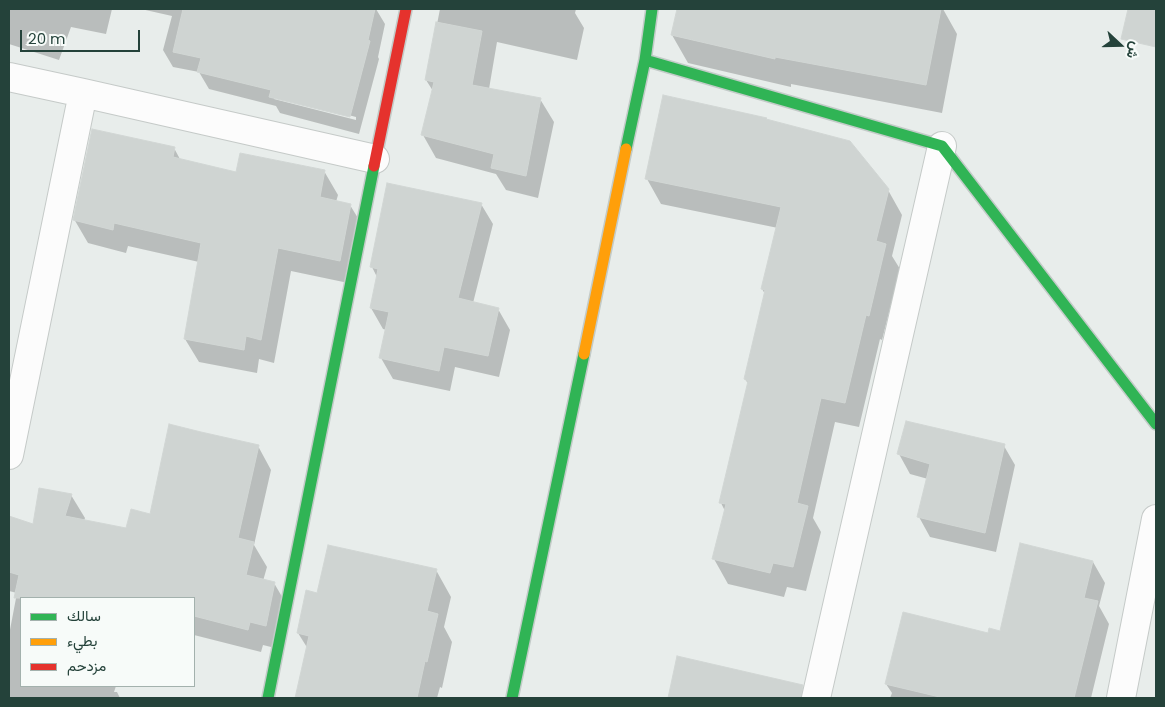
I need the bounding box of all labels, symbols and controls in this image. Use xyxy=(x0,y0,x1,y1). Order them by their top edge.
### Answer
scale bar xyxy=(22,20,142,52)
north arrow xyxy=(1095,20,1145,70)
text: 20 m xyxy=(28,28,66,49)
text: ش xyxy=(1122,39,1146,62)
legend xyxy=(20,597,195,687)
text: سالك xyxy=(67,605,101,626)
text: بطيء xyxy=(67,630,97,651)
text: مزدحم xyxy=(67,655,106,676)

